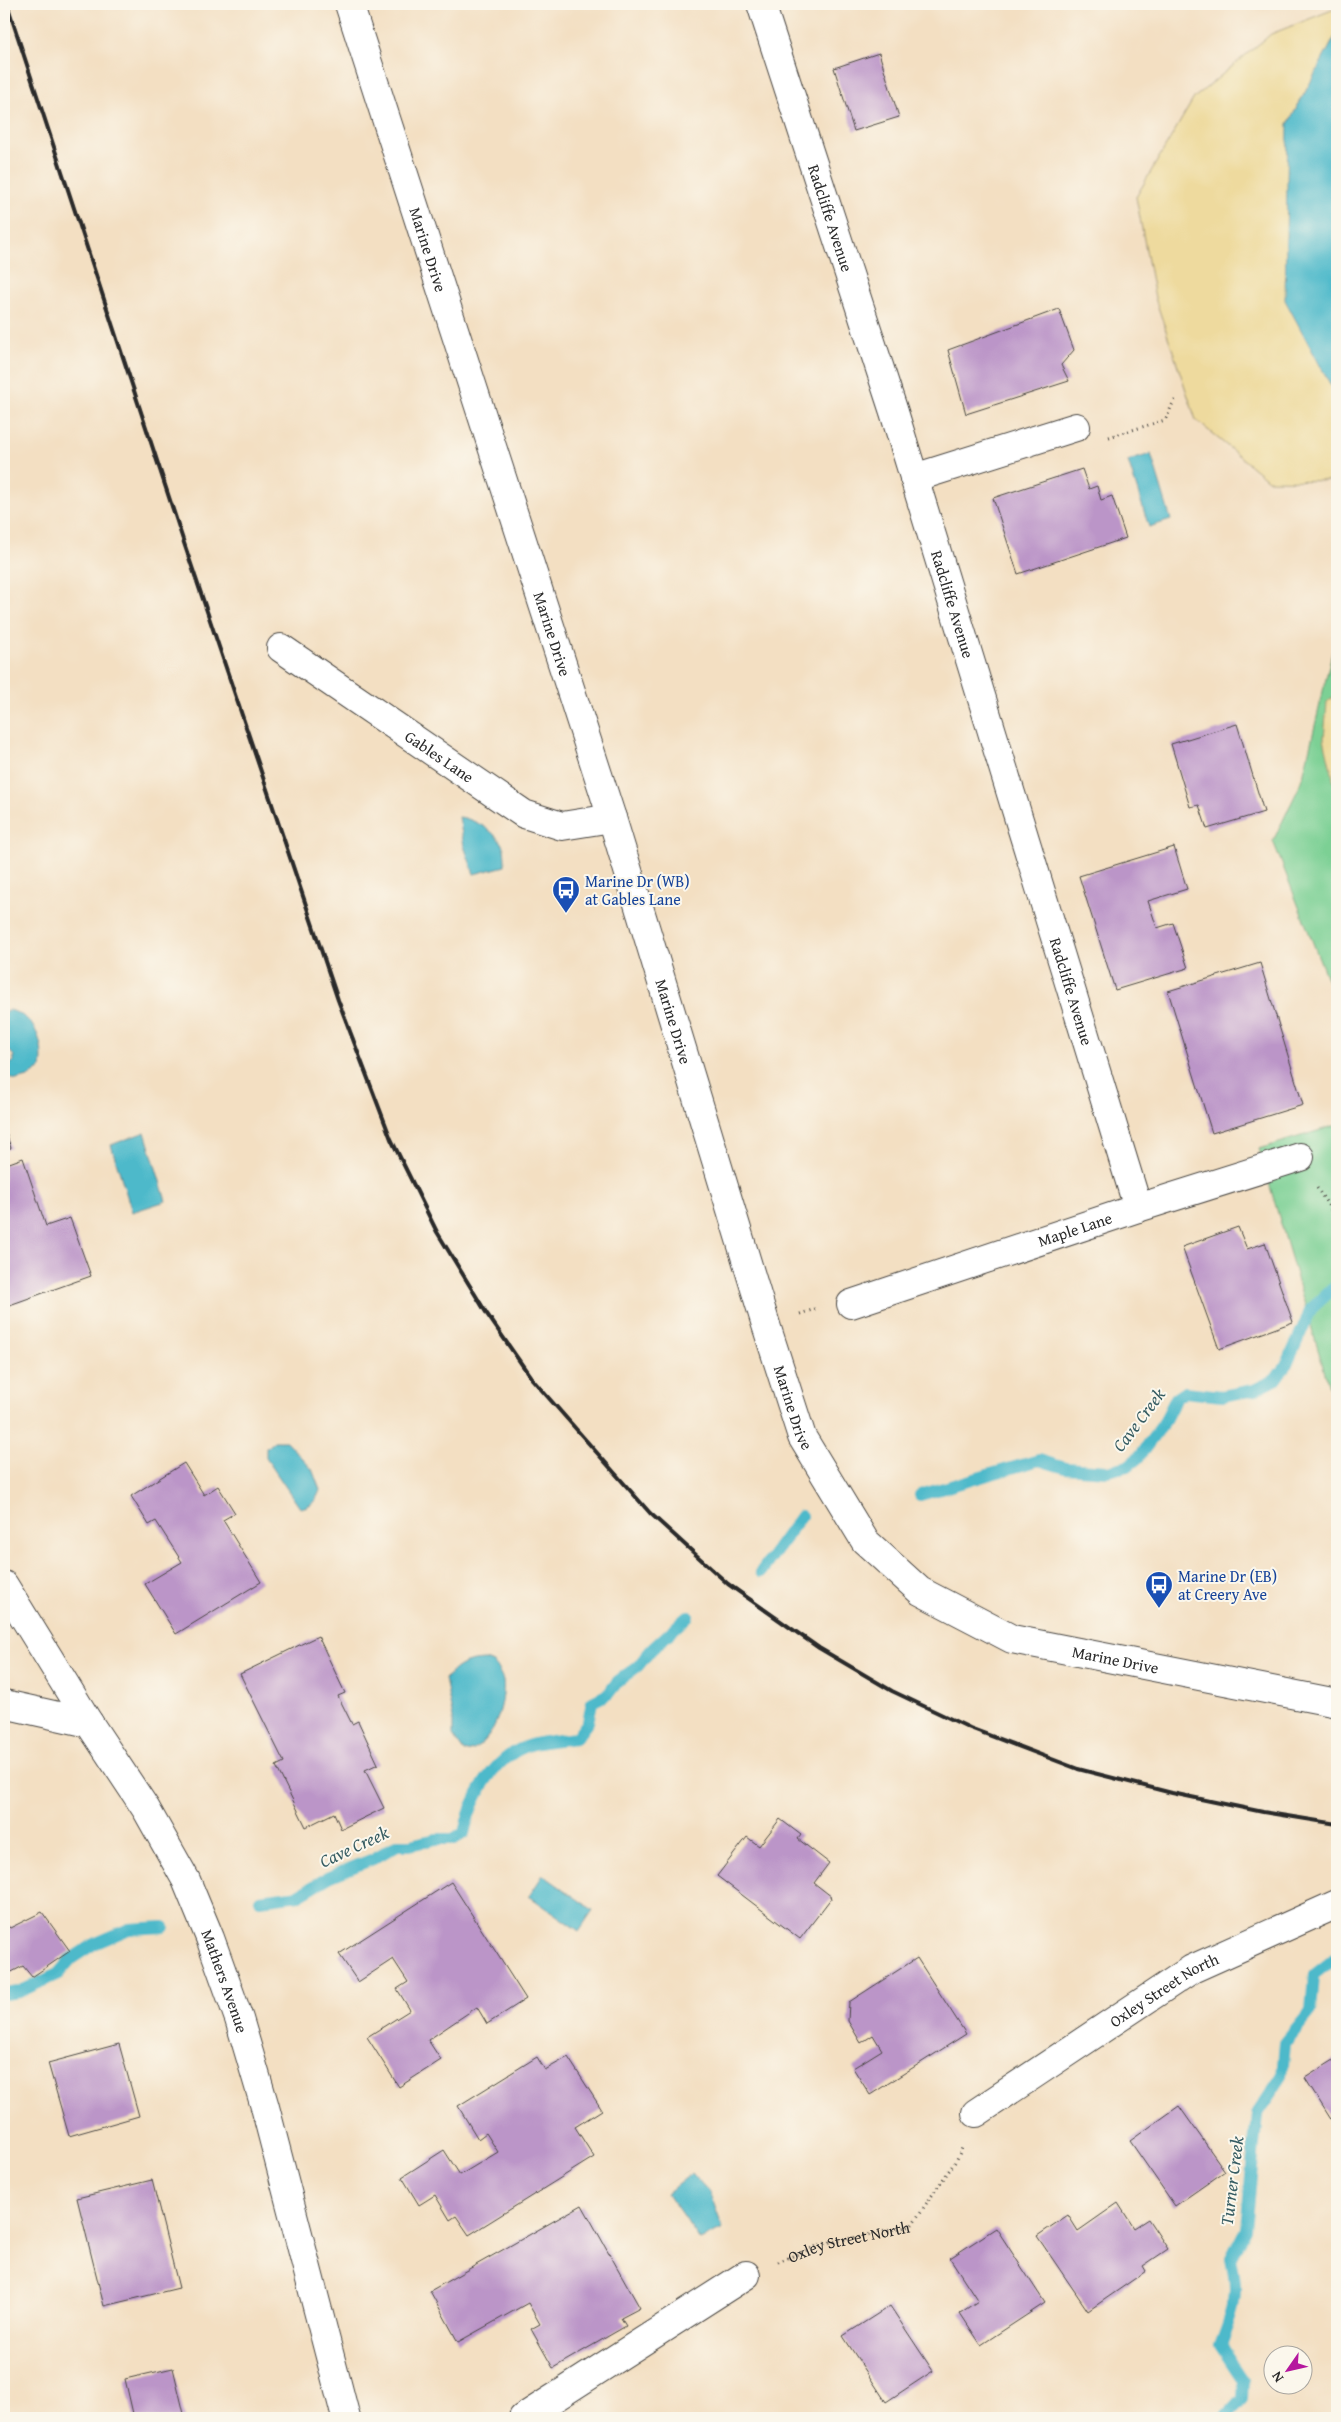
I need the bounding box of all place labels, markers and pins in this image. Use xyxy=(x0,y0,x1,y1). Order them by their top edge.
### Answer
place label: Marine Dr (WB) at Gables Lane xyxy=(585,869,690,911)
bus stop icon: Marine Dr (WB) at Gables Lane xyxy=(551,875,581,914)
place label: Marine Dr (EB) at Creery Ave xyxy=(1178,1564,1277,1606)
bus stop icon: Marine Dr (EB) at Creery Ave xyxy=(1144,1570,1174,1609)

